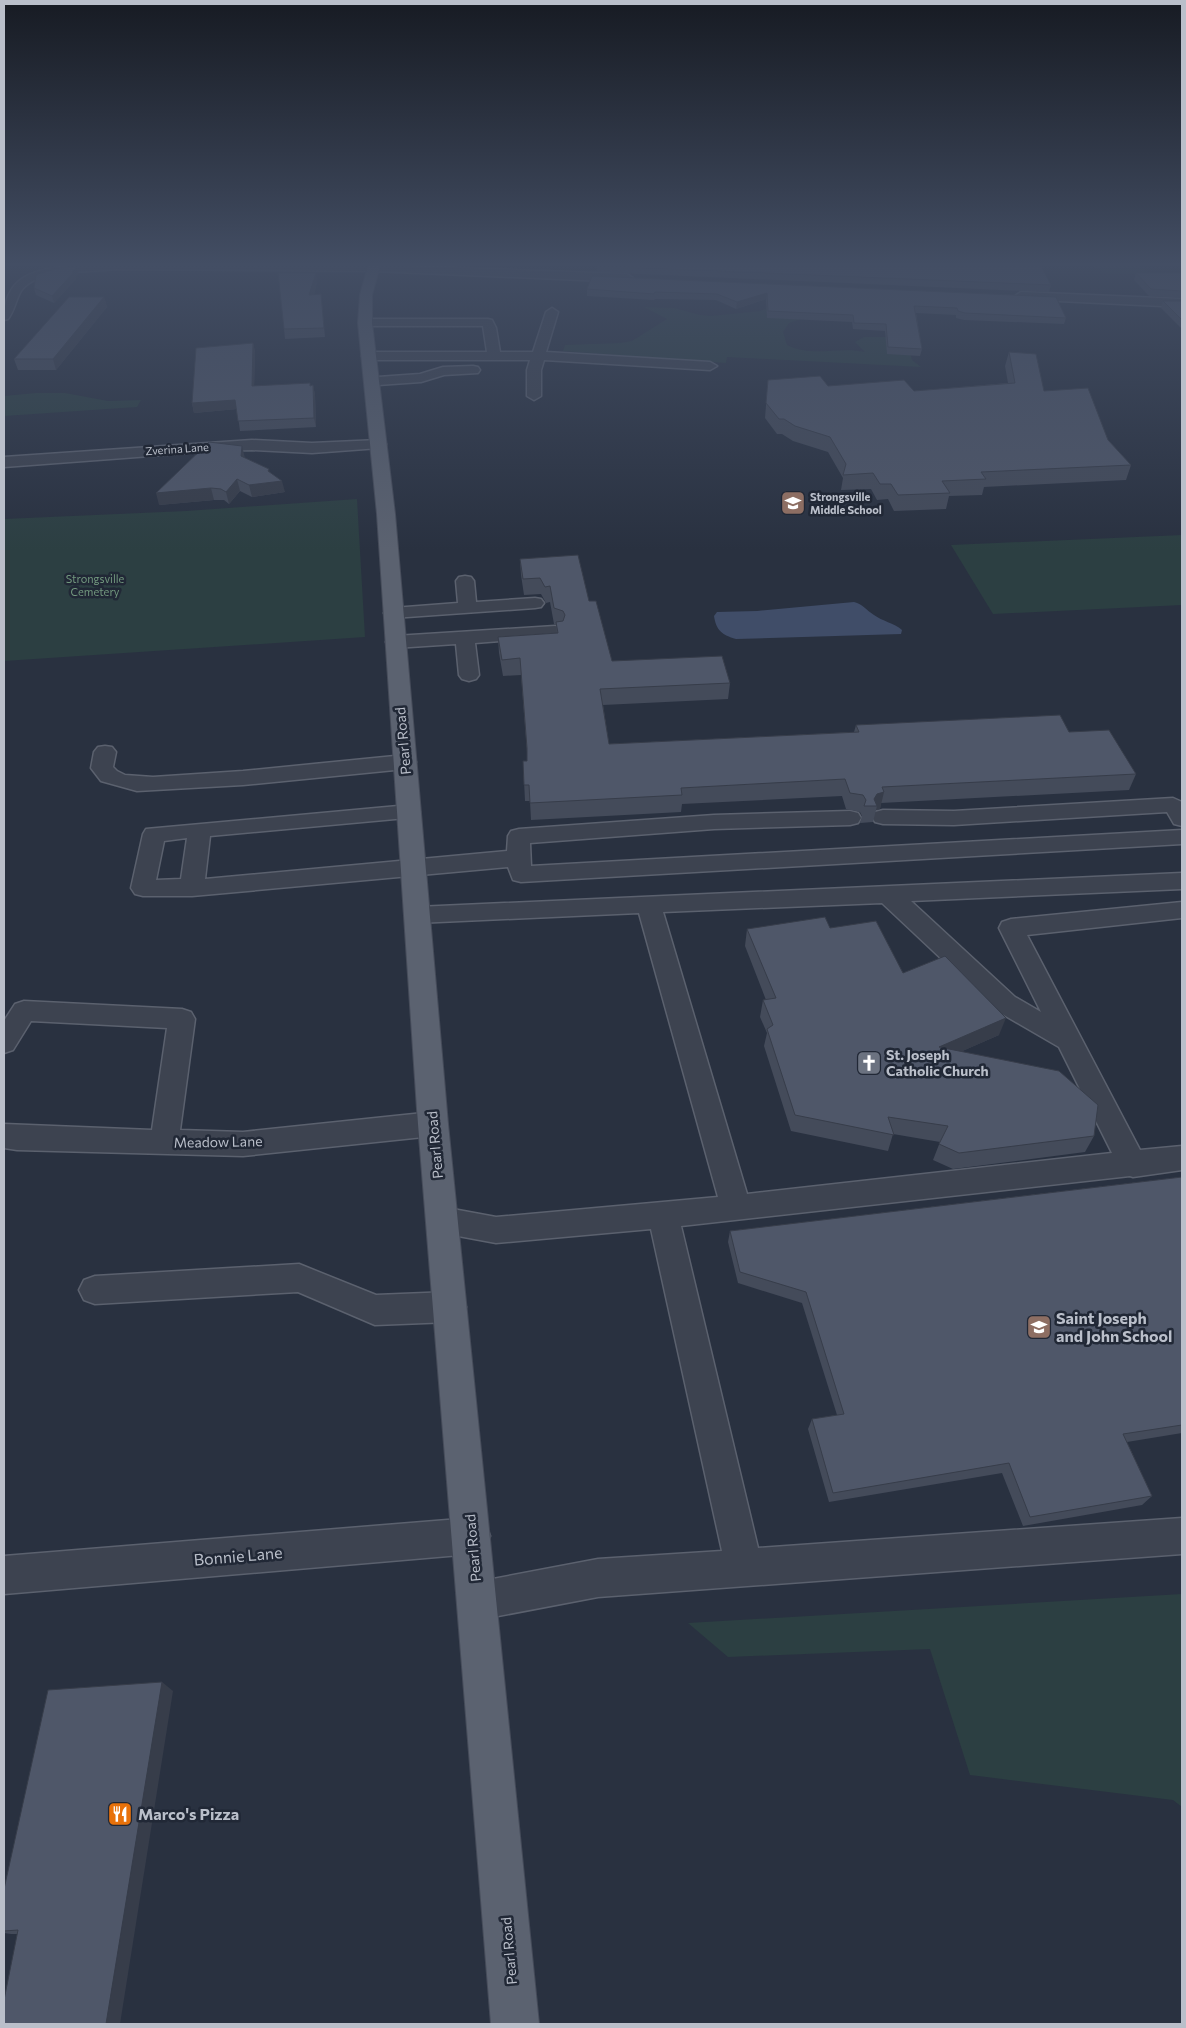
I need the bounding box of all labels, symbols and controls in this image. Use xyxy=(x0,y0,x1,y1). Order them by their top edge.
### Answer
street label: Zverina Lane xyxy=(145,440,209,457)
school or university icon: Strongsville Middle School xyxy=(780,490,806,516)
place label: Strongsville Middle School xyxy=(810,490,882,516)
park label: Strongsville Cemetery xyxy=(66,572,125,598)
street label: Pearl Road xyxy=(391,707,414,776)
place label: St. Joseph Catholic Church xyxy=(886,1046,989,1079)
church icon: St. Joseph Catholic Church xyxy=(856,1050,882,1076)
street label: Pearl Road xyxy=(423,1111,446,1180)
street label: Meadow Lane xyxy=(173,1132,263,1151)
place label: Saint Joseph and John School xyxy=(1056,1308,1172,1345)
school or university icon: Saint Joseph and John School xyxy=(1026,1314,1052,1340)
street label: Pearl Road xyxy=(461,1514,484,1583)
street label: Bonnie Lane xyxy=(193,1542,283,1569)
restaurant icon: Marco's Pizza xyxy=(107,1801,133,1827)
place label: Marco's Pizza xyxy=(138,1804,239,1823)
street label: Pearl Road xyxy=(497,1917,520,1986)

